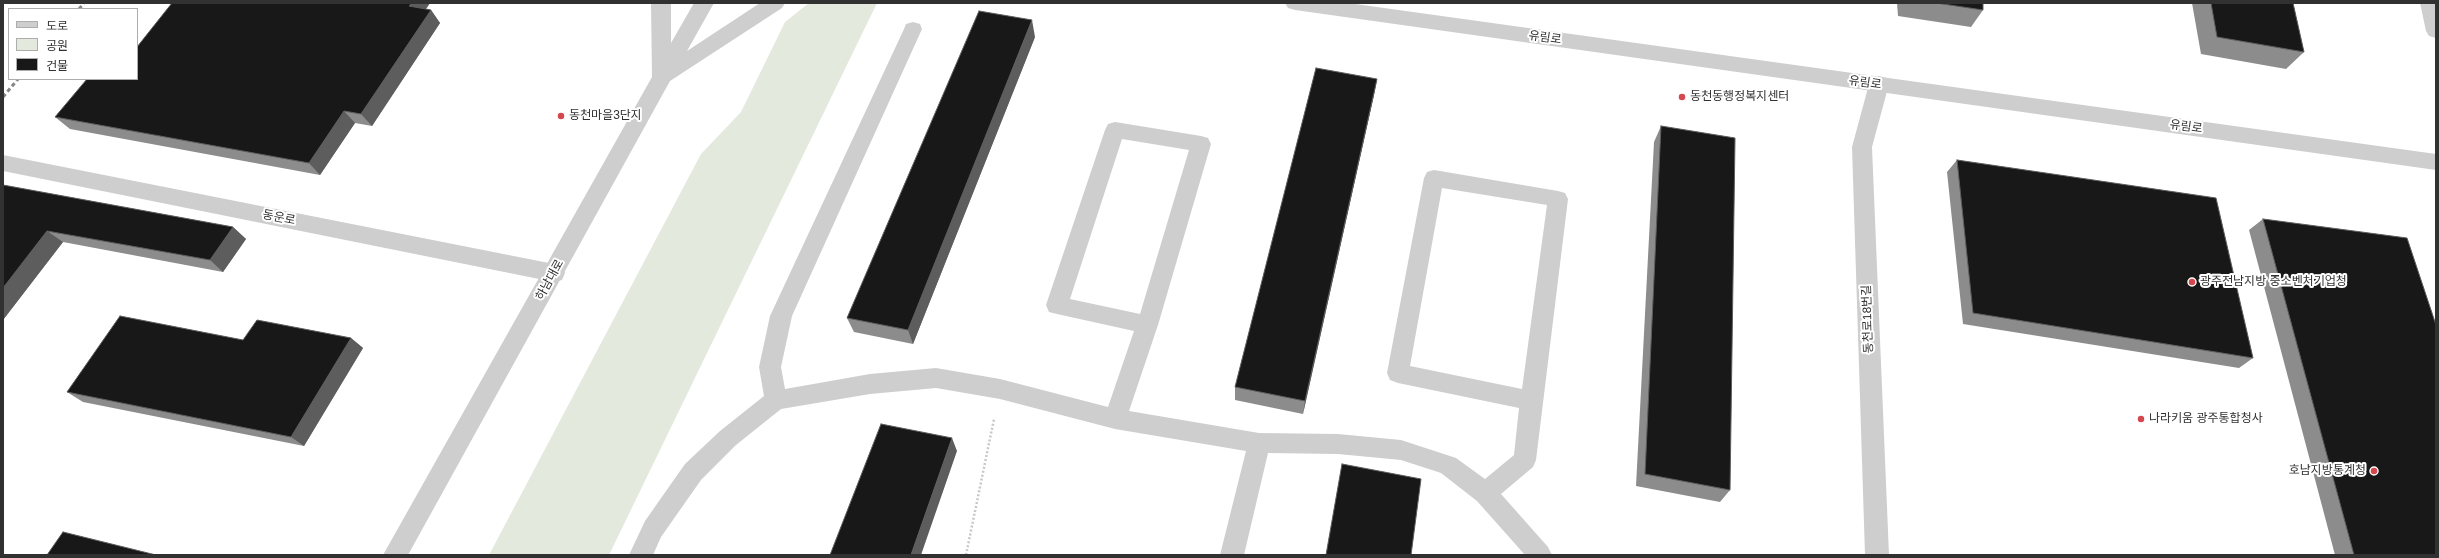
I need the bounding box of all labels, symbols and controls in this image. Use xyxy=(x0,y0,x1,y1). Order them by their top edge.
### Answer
legend xyxy=(8,8,138,80)
text: 도로 xyxy=(46,19,68,33)
street label: 유림로 xyxy=(1528,29,1562,47)
text: 공원 xyxy=(46,39,68,53)
text: 건물 xyxy=(46,59,68,73)
street label: 유림로 xyxy=(1848,74,1882,92)
place label: 동천동행정복지센터 xyxy=(1690,90,1789,104)
marker: 동천동행정복지센터 xyxy=(1677,92,1687,102)
place label: 동천마을3단지 xyxy=(569,109,642,123)
marker: 동천마을3단지 xyxy=(556,111,566,121)
street label: 유림로 xyxy=(2169,118,2203,136)
street label: 동운로 xyxy=(261,208,297,228)
street label: 하남대로 xyxy=(533,257,567,303)
place label: 광주전남지방 중소벤처기업청 xyxy=(2200,275,2347,289)
marker: 광주전남지방 중소벤처기업청 xyxy=(2187,277,2197,287)
street label: 동천로18번길 xyxy=(1860,284,1876,354)
place label: 나라키움 광주통합청사 xyxy=(2149,412,2263,426)
marker: 나라키움 광주통합청사 xyxy=(2136,414,2146,424)
place label: 호남지방통계청 xyxy=(2289,464,2366,478)
marker: 호남지방통계청 xyxy=(2369,466,2379,476)

